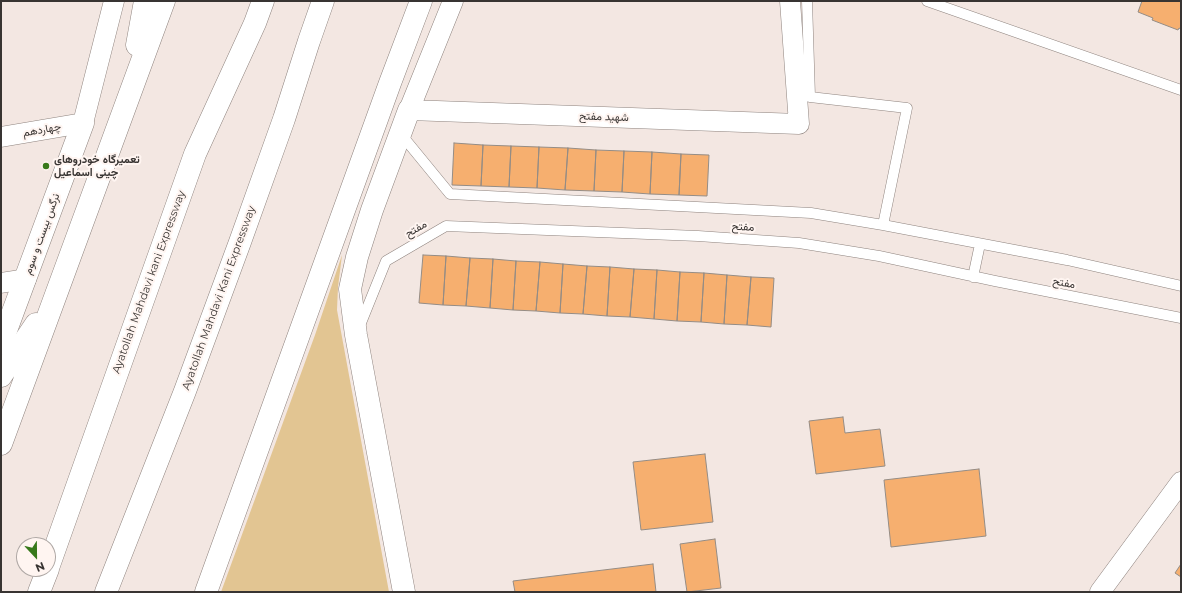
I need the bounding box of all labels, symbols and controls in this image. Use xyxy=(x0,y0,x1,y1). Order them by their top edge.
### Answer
street label: شهید مفتح xyxy=(579,110,629,124)
street label: چهاردهم xyxy=(22,120,62,140)
place label: تعمیرگاه خودروهای چینی اسماعیل xyxy=(54,153,140,179)
marker: تعمیرگاه خودروهای چینی اسماعیل xyxy=(41,161,51,171)
street label: Ayatollah Mahdavi kani Expressway xyxy=(110,189,188,375)
street label: نرگس بیست و سوم xyxy=(21,192,63,276)
street label: Ayatollah Mahdavi Kani Expressway xyxy=(179,204,259,392)
street label: مفتح xyxy=(403,218,429,240)
street label: مفتح xyxy=(731,220,755,234)
street label: مفتح xyxy=(1052,274,1076,292)
north arrow xyxy=(16,537,56,577)
text: N xyxy=(33,559,47,575)

